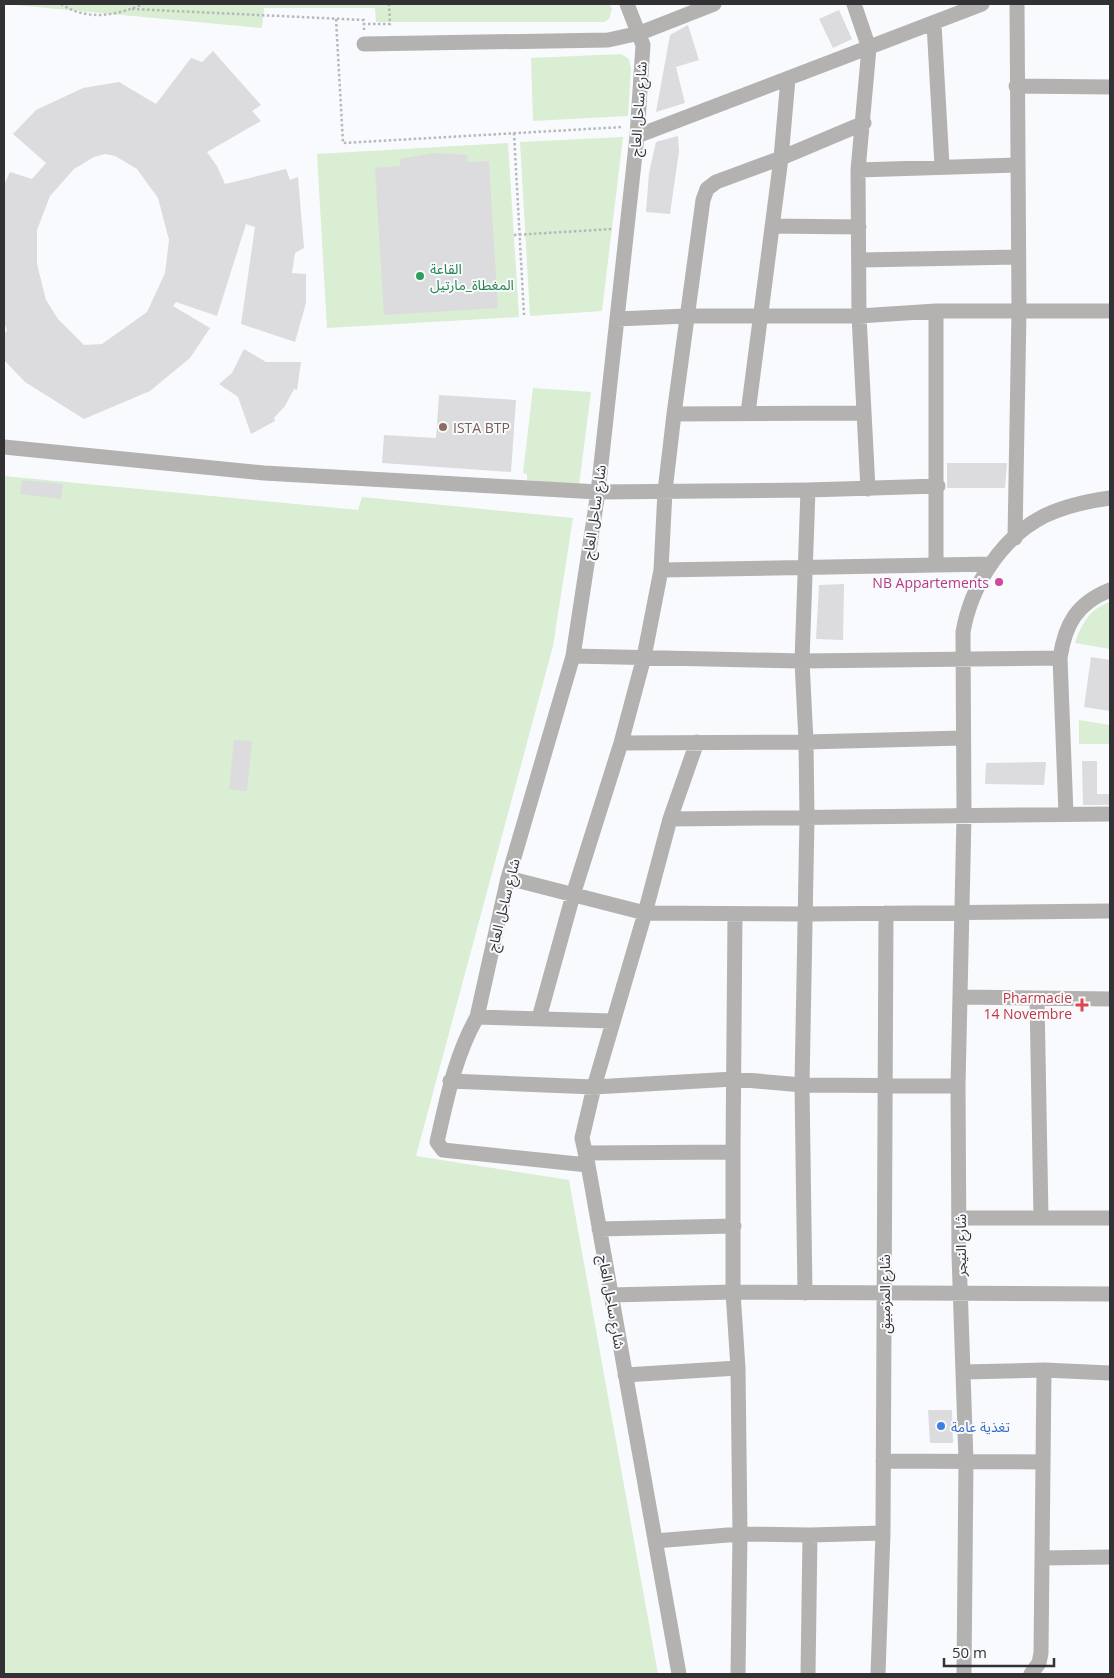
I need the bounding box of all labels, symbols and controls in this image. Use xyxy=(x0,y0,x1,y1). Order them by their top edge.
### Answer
street label: شارع ساحل العاج xyxy=(625,61,653,157)
place label: القاعة المغطاة_مارتيل xyxy=(430,259,514,294)
marker: القاعة المغطاة_مارتيل xyxy=(414,270,426,282)
place label: ISTA BTP xyxy=(453,418,510,437)
marker: ISTA BTP xyxy=(437,421,449,433)
street label: شارع ساحل العاج xyxy=(578,463,612,561)
place label: NB Appartements xyxy=(872,573,989,592)
marker: NB Appartements xyxy=(993,576,1005,588)
street label: شارع ساحل العاج xyxy=(482,856,526,954)
place label: Pharmacie 14 Novembre xyxy=(983,988,1072,1023)
marker: Pharmacie 14 Novembre xyxy=(1076,999,1088,1011)
street label: شارع النيجر xyxy=(951,1214,972,1277)
street label: شارع ساحل العاج xyxy=(592,1253,630,1351)
street label: شارع المزمبيق xyxy=(875,1254,896,1334)
place label: تغذية عامة xyxy=(951,1417,1010,1436)
marker: تغذية عامة xyxy=(935,1420,947,1432)
scale bar xyxy=(944,1636,1054,1668)
text: 50 m xyxy=(952,1642,987,1662)

